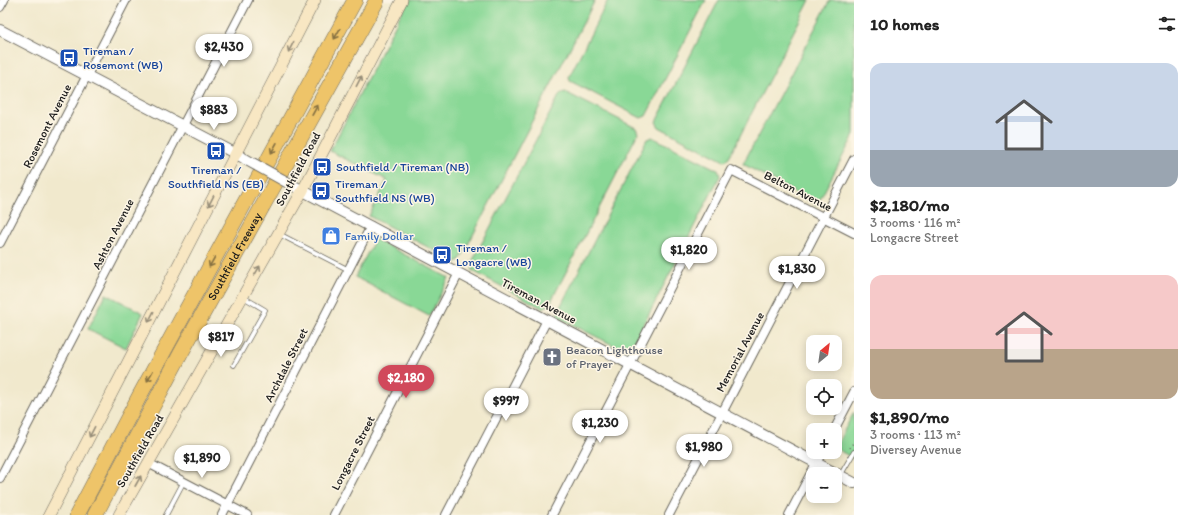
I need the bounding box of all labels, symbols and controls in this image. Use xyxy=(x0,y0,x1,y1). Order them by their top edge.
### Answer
icon: filters xyxy=(1156,13,1178,35)
text: 10 homes xyxy=(870,14,939,34)
one-way arrow xyxy=(332,28,340,40)
pin: $2,430 xyxy=(191,34,257,68)
text: $2,430 xyxy=(204,39,244,54)
one-way arrow xyxy=(287,41,294,53)
place label: Tireman / Rosemont (WB) xyxy=(83,44,163,72)
bus stop icon: Tireman / Rosemont (WB) xyxy=(58,47,80,69)
one-way arrow xyxy=(356,75,364,87)
street label: Rosemont Avenue xyxy=(20,82,74,170)
icon: home xyxy=(988,89,1060,161)
pin: $883 xyxy=(190,97,238,131)
text: $883 xyxy=(200,102,228,117)
one-way arrow xyxy=(312,105,320,117)
street label: Southfield Road xyxy=(273,129,324,208)
bus stop icon: Tireman / Southfield NS (EB) xyxy=(205,140,227,162)
one-way arrow xyxy=(270,142,278,154)
bus stop icon: Southfield / Tireman (NB) xyxy=(311,156,333,178)
place label: Southfield / Tireman (NB) xyxy=(336,160,469,174)
place label: Tireman / Southfield NS (EB) xyxy=(168,163,264,191)
street label: Belton Avenue xyxy=(762,168,835,214)
place label: Tireman / Southfield NS (WB) xyxy=(335,177,435,205)
bus stop icon: Tireman / Southfield NS (WB) xyxy=(310,180,332,202)
one-way arrow xyxy=(207,195,214,207)
text: $2,180/mo xyxy=(870,195,949,215)
street label: Ashton Avenue xyxy=(89,196,137,272)
street label: Southfield Freeway xyxy=(205,210,265,303)
text: 3 rooms · 116 m² xyxy=(870,215,961,230)
shop icon: Family Dollar xyxy=(320,225,342,247)
place label: Family Dollar xyxy=(345,229,414,243)
text: Longacre Street xyxy=(870,230,959,245)
pin: $1,820 xyxy=(656,237,722,271)
place label: Tireman / Longacre (WB) xyxy=(456,241,532,269)
text: $1,820 xyxy=(670,242,708,257)
bus stop icon: Tireman / Longacre (WB) xyxy=(431,244,453,266)
one-way arrow xyxy=(208,256,215,268)
pin: $1,830 xyxy=(764,256,830,290)
text: $1,830 xyxy=(778,261,816,276)
one-way arrow xyxy=(254,265,262,277)
street label: Tireman Avenue xyxy=(499,275,579,327)
icon: home xyxy=(988,301,1060,373)
street label: Memorial Avenue xyxy=(713,309,767,395)
one-way arrow xyxy=(147,311,155,323)
pin: $817 xyxy=(197,324,245,358)
street label: Archdale Street xyxy=(261,325,311,404)
text: $817 xyxy=(208,329,234,344)
north arrow xyxy=(806,335,842,371)
map controls xyxy=(806,335,842,503)
place label: Beacon Lighthouse of Prayer xyxy=(566,343,663,371)
church icon: Beacon Lighthouse of Prayer xyxy=(541,346,563,368)
pin: $2,180 xyxy=(373,365,439,399)
one-way arrow xyxy=(145,370,153,382)
text: $2,180 xyxy=(387,370,425,385)
button: locate xyxy=(806,379,842,415)
pin: $997 xyxy=(482,388,530,422)
text: $997 xyxy=(493,393,519,408)
text: $1,890/mo xyxy=(870,407,949,427)
pin: $1,230 xyxy=(567,410,633,444)
street label: Southfield Road xyxy=(113,412,167,490)
street label: Longacre Street xyxy=(328,413,378,493)
text: $1,230 xyxy=(581,415,619,430)
button: + xyxy=(806,423,842,459)
one-way arrow xyxy=(87,426,95,438)
text: 3 rooms · 113 m² xyxy=(870,427,961,442)
pin: $1,980 xyxy=(671,434,737,468)
text: $1,980 xyxy=(685,439,723,454)
text: Diversey Avenue xyxy=(870,442,961,457)
pin: $1,890 xyxy=(169,445,235,479)
text: $1,890 xyxy=(183,450,221,465)
button: − xyxy=(806,467,842,503)
one-way arrow xyxy=(135,475,142,487)

